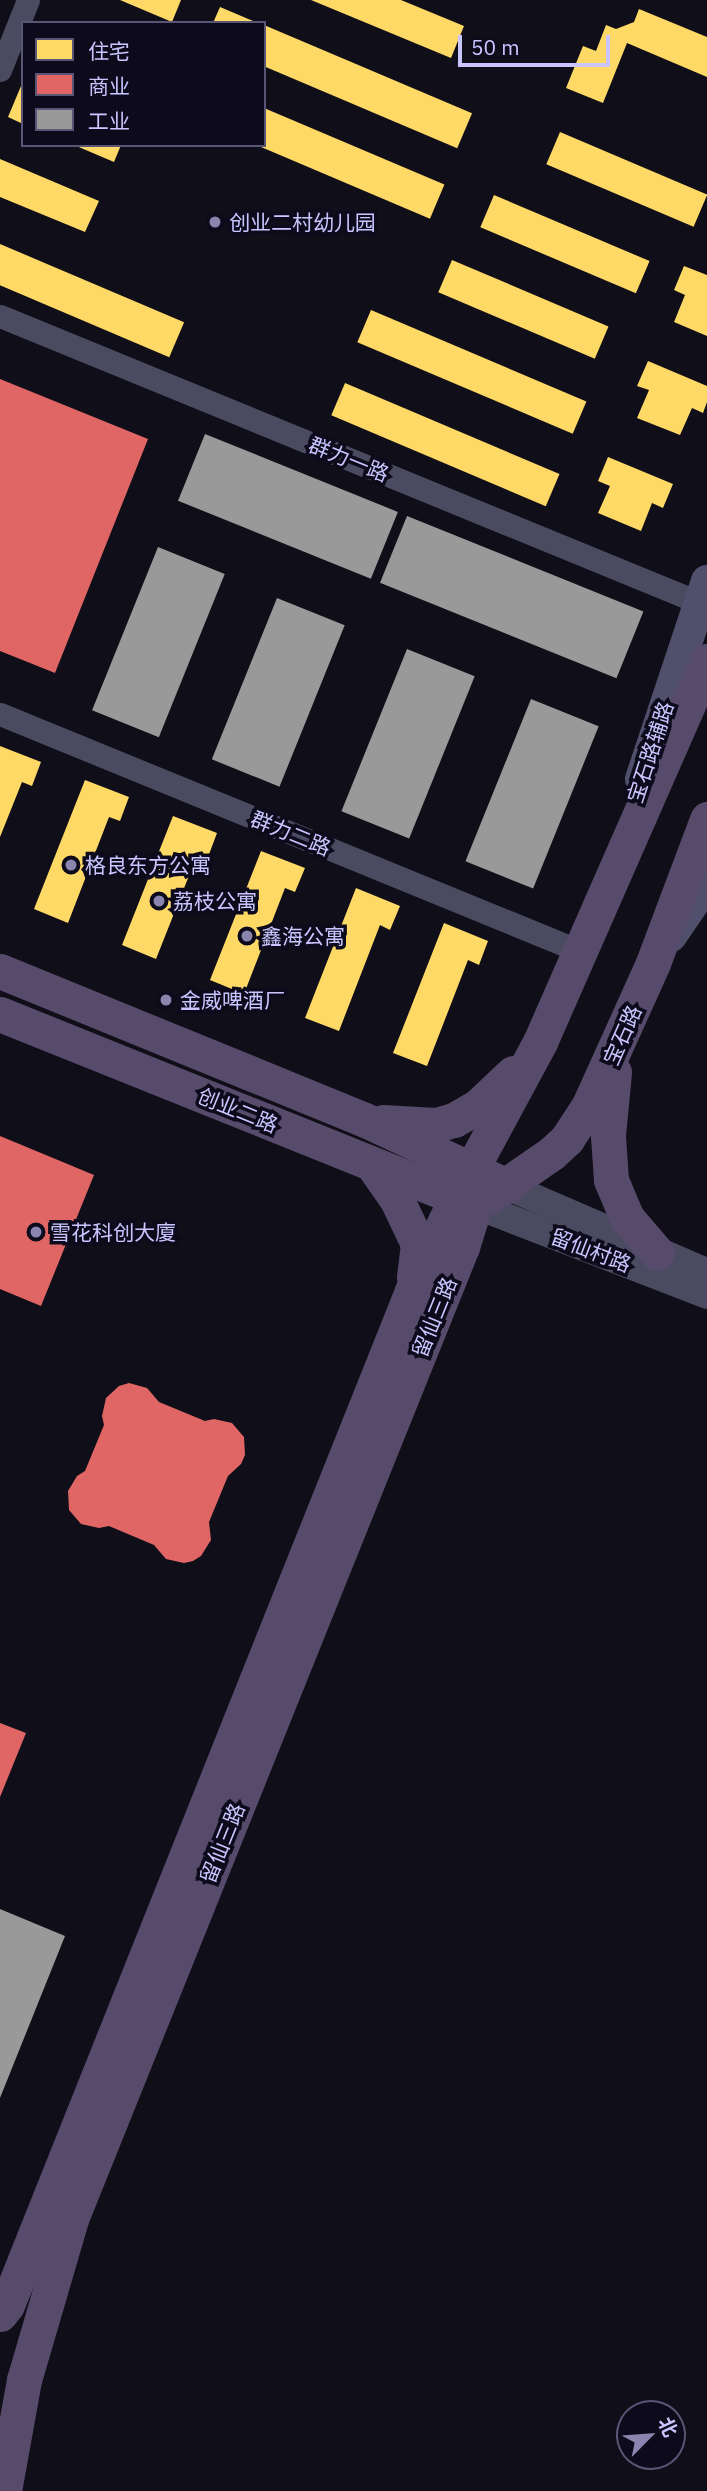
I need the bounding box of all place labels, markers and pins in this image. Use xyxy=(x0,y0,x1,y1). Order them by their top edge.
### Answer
place label: 创业二村幼儿园 xyxy=(229,209,376,235)
marker: 创业二村幼儿园 xyxy=(207,214,223,230)
place label: 格良东方公寓 xyxy=(85,852,211,878)
marker: 格良东方公寓 xyxy=(63,857,79,873)
place label: 荔枝公寓 xyxy=(173,888,257,914)
marker: 荔枝公寓 xyxy=(151,893,167,909)
place label: 鑫海公寓 xyxy=(261,923,345,949)
marker: 鑫海公寓 xyxy=(239,928,255,944)
place label: 金威啤酒厂 xyxy=(180,987,285,1013)
marker: 金威啤酒厂 xyxy=(158,992,174,1008)
place label: 雪花科创大廈 xyxy=(50,1219,176,1245)
marker: 雪花科创大廈 xyxy=(28,1224,44,1240)

